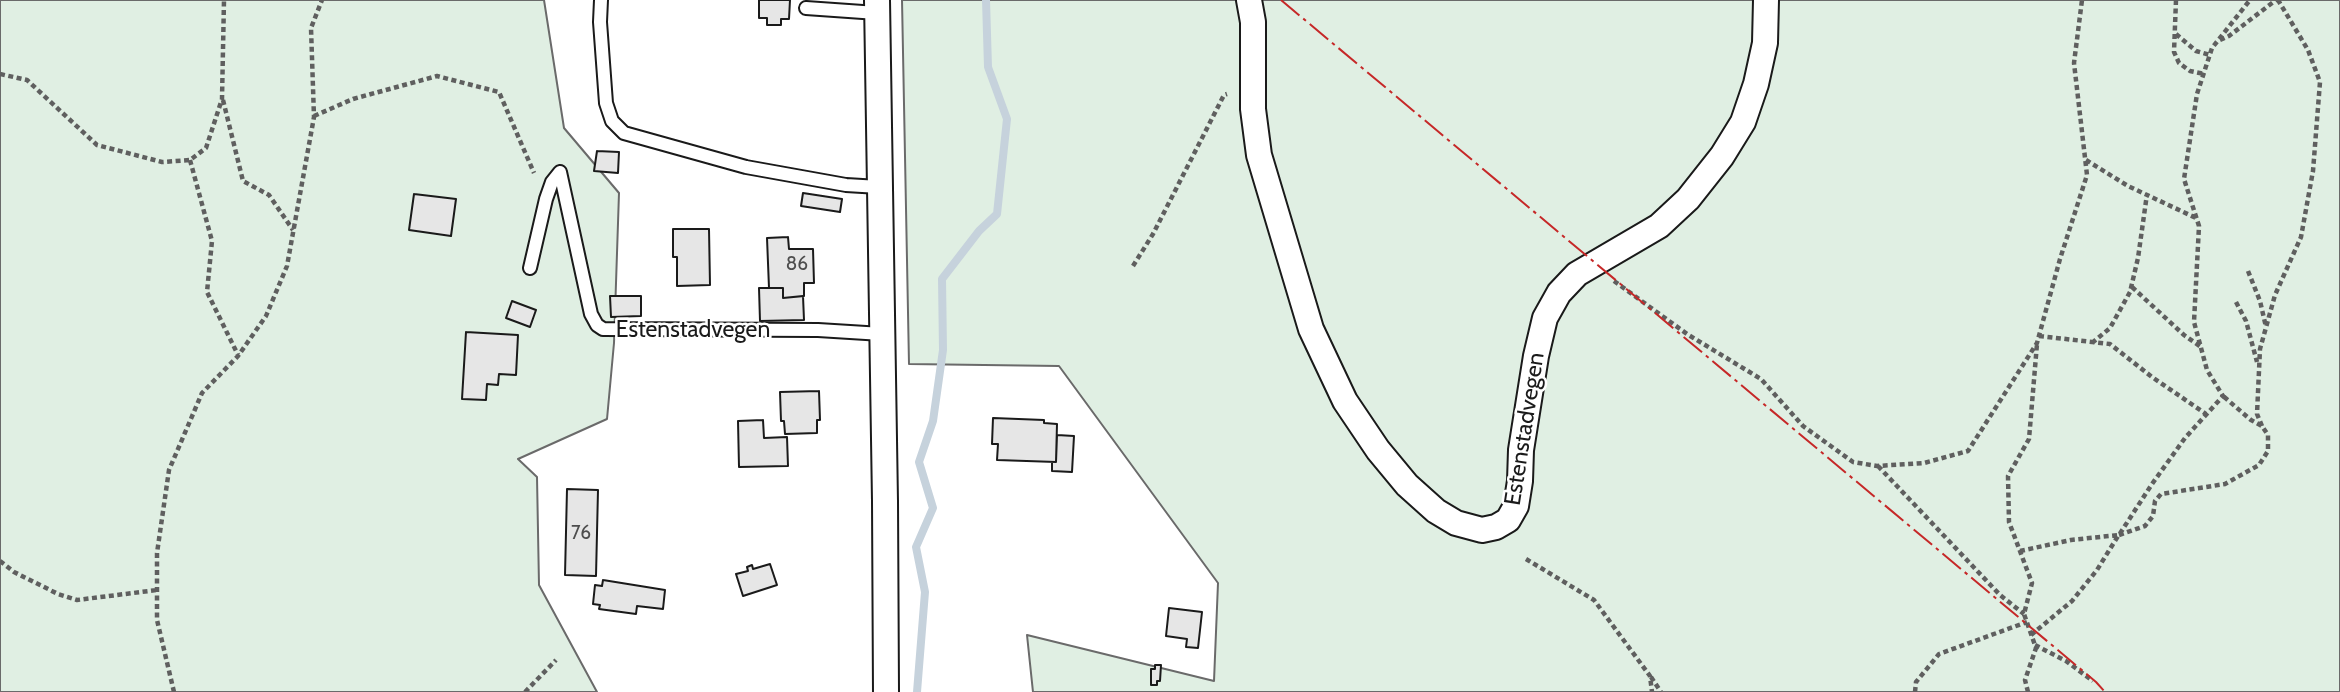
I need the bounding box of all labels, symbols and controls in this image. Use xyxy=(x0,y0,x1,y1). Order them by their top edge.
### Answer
house number: 86 xyxy=(786,253,808,275)
street label: Estenstadvegen xyxy=(616,316,770,344)
street label: Estenstadvegen xyxy=(1499,351,1551,507)
house number: 76 xyxy=(571,522,591,544)

